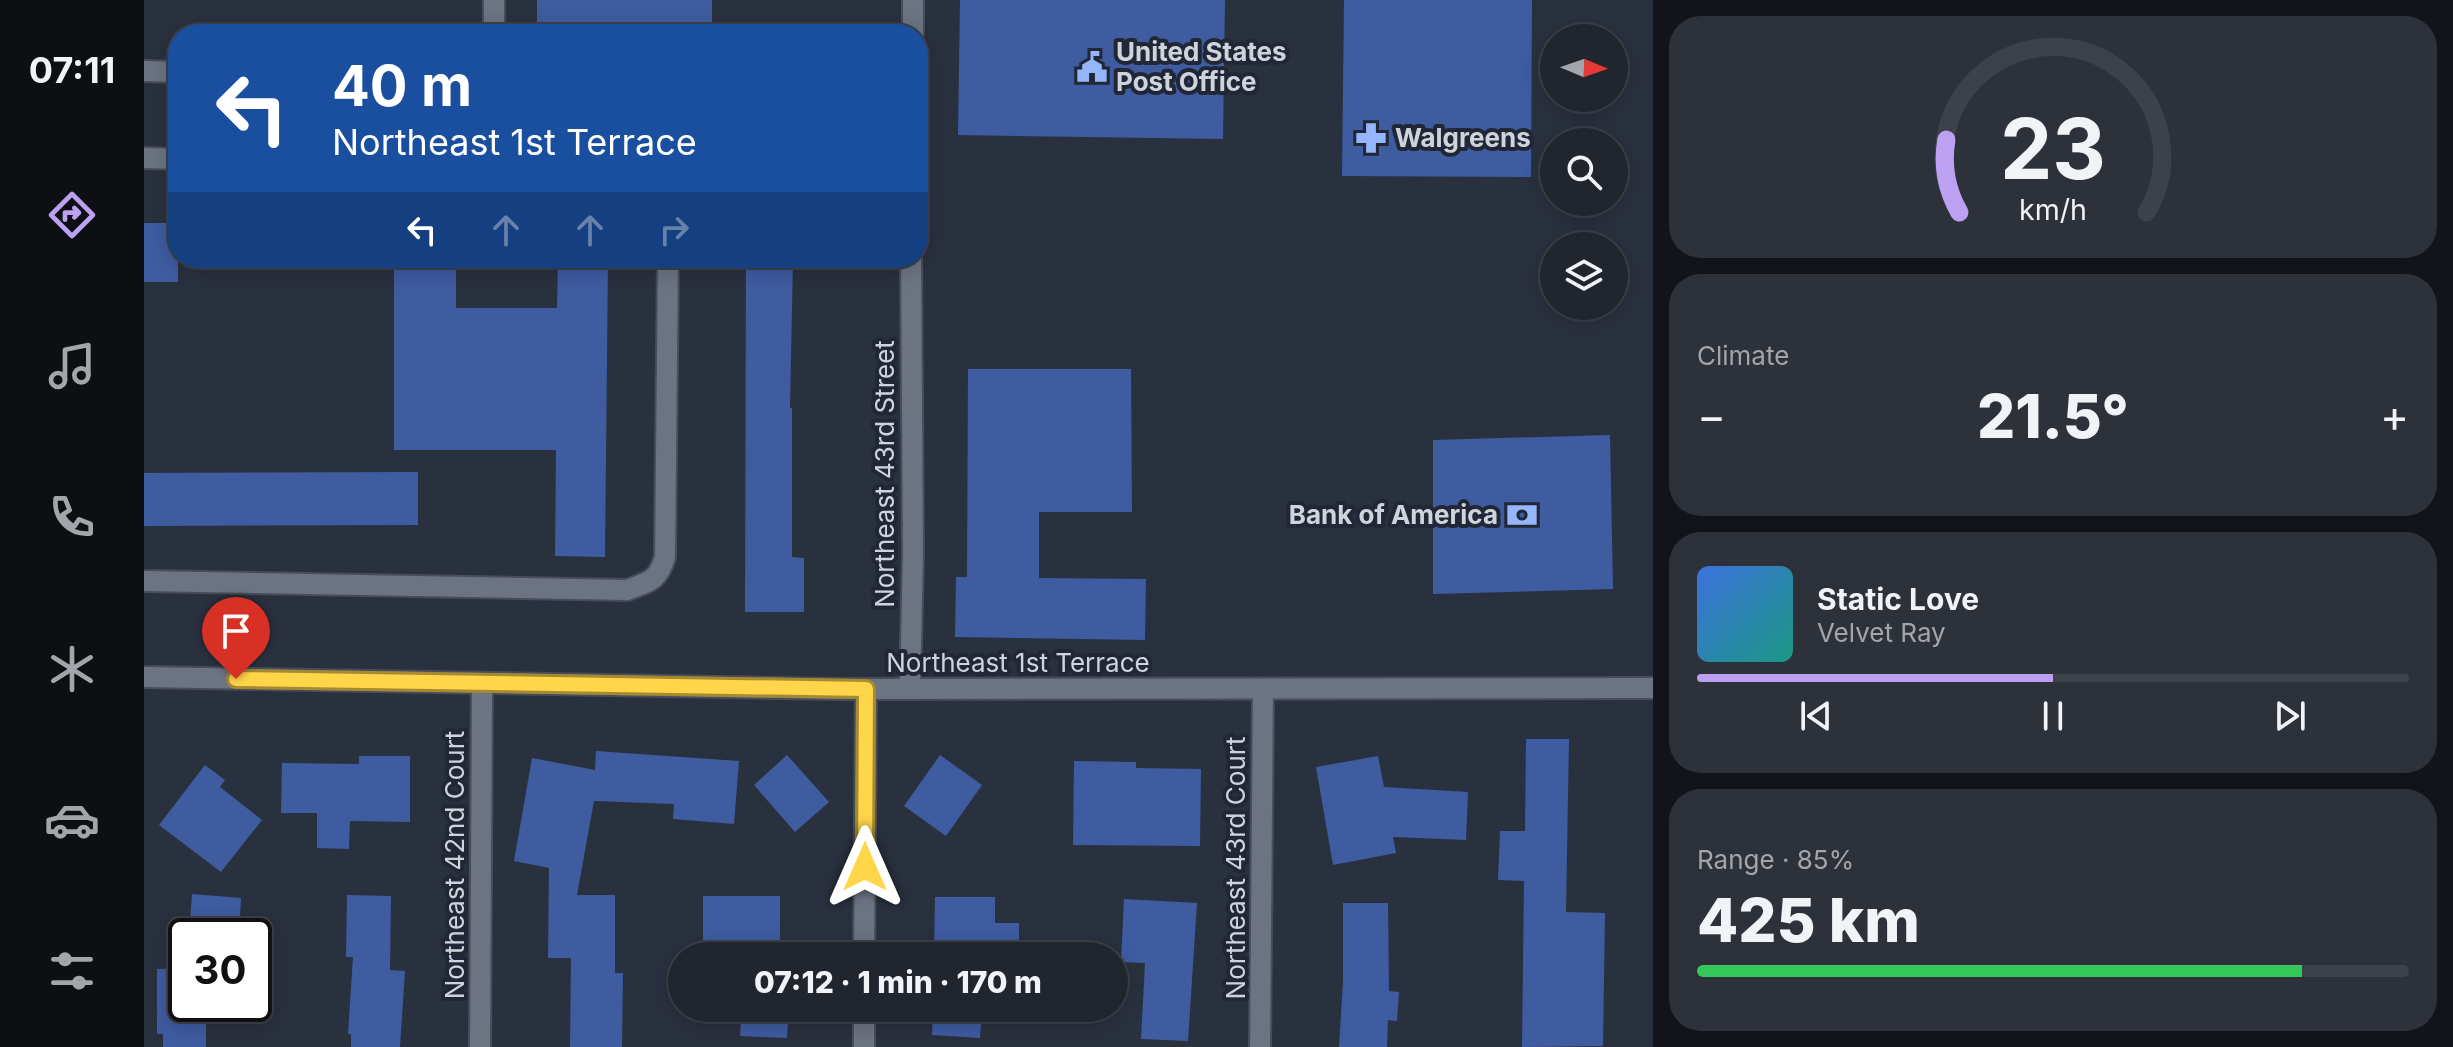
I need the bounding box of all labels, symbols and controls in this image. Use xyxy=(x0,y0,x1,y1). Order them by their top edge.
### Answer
north arrow xyxy=(1540,24,1628,112)
map controls xyxy=(1540,24,1628,320)
place label: United States Post Office xyxy=(1116,36,1287,97)
text: 07:11 xyxy=(29,48,115,92)
public building icon: United States Post Office xyxy=(1075,50,1109,84)
text: 40 m xyxy=(332,52,472,120)
icon: left xyxy=(200,56,304,160)
text: 23 xyxy=(2000,97,2106,198)
text: Northeast 1st Terrace xyxy=(332,120,697,164)
pharmacy icon: Walgreens xyxy=(1354,121,1388,155)
place label: Walgreens xyxy=(1395,122,1531,153)
button: search xyxy=(1540,128,1628,216)
icon: directions xyxy=(44,187,100,243)
text: km/h xyxy=(2019,192,2087,227)
icon: left xyxy=(400,208,444,252)
icon: ahead xyxy=(484,208,528,252)
icon: ahead xyxy=(568,208,612,252)
icon: right xyxy=(652,208,696,252)
button: layers xyxy=(1540,232,1628,320)
icon: music xyxy=(44,338,100,394)
street label: Northeast 43rd Street xyxy=(869,340,900,608)
text: Climate xyxy=(1697,340,1789,371)
text: 21.5° xyxy=(1977,380,2129,452)
text: − xyxy=(1697,389,1726,443)
text: + xyxy=(2380,389,2409,443)
icon: phone xyxy=(44,489,100,545)
bank icon: Bank of America xyxy=(1505,498,1539,532)
place label: Bank of America xyxy=(1289,499,1498,530)
text: Static Love xyxy=(1817,581,1979,617)
pin xyxy=(202,597,270,679)
icon: arrive xyxy=(214,609,258,653)
text: Velvet Ray xyxy=(1817,617,1946,648)
icon: climate xyxy=(44,641,100,697)
street label: Northeast 1st Terrace xyxy=(886,647,1150,678)
icon: previous xyxy=(1794,694,1838,738)
icon: pause xyxy=(2031,694,2075,738)
icon: next xyxy=(2268,694,2312,738)
street label: Northeast 42nd Court xyxy=(439,731,470,999)
street label: Northeast 43rd Court xyxy=(1220,737,1251,999)
icon: car xyxy=(44,792,100,848)
position arrow xyxy=(823,825,907,909)
text: Range · 85% xyxy=(1697,844,1854,875)
text: 425 km xyxy=(1697,884,1920,956)
speed limit sign: 30 xyxy=(168,918,272,1022)
icon: filters xyxy=(44,943,100,999)
text: 07:12 · 1 min · 170 m xyxy=(754,964,1042,1000)

